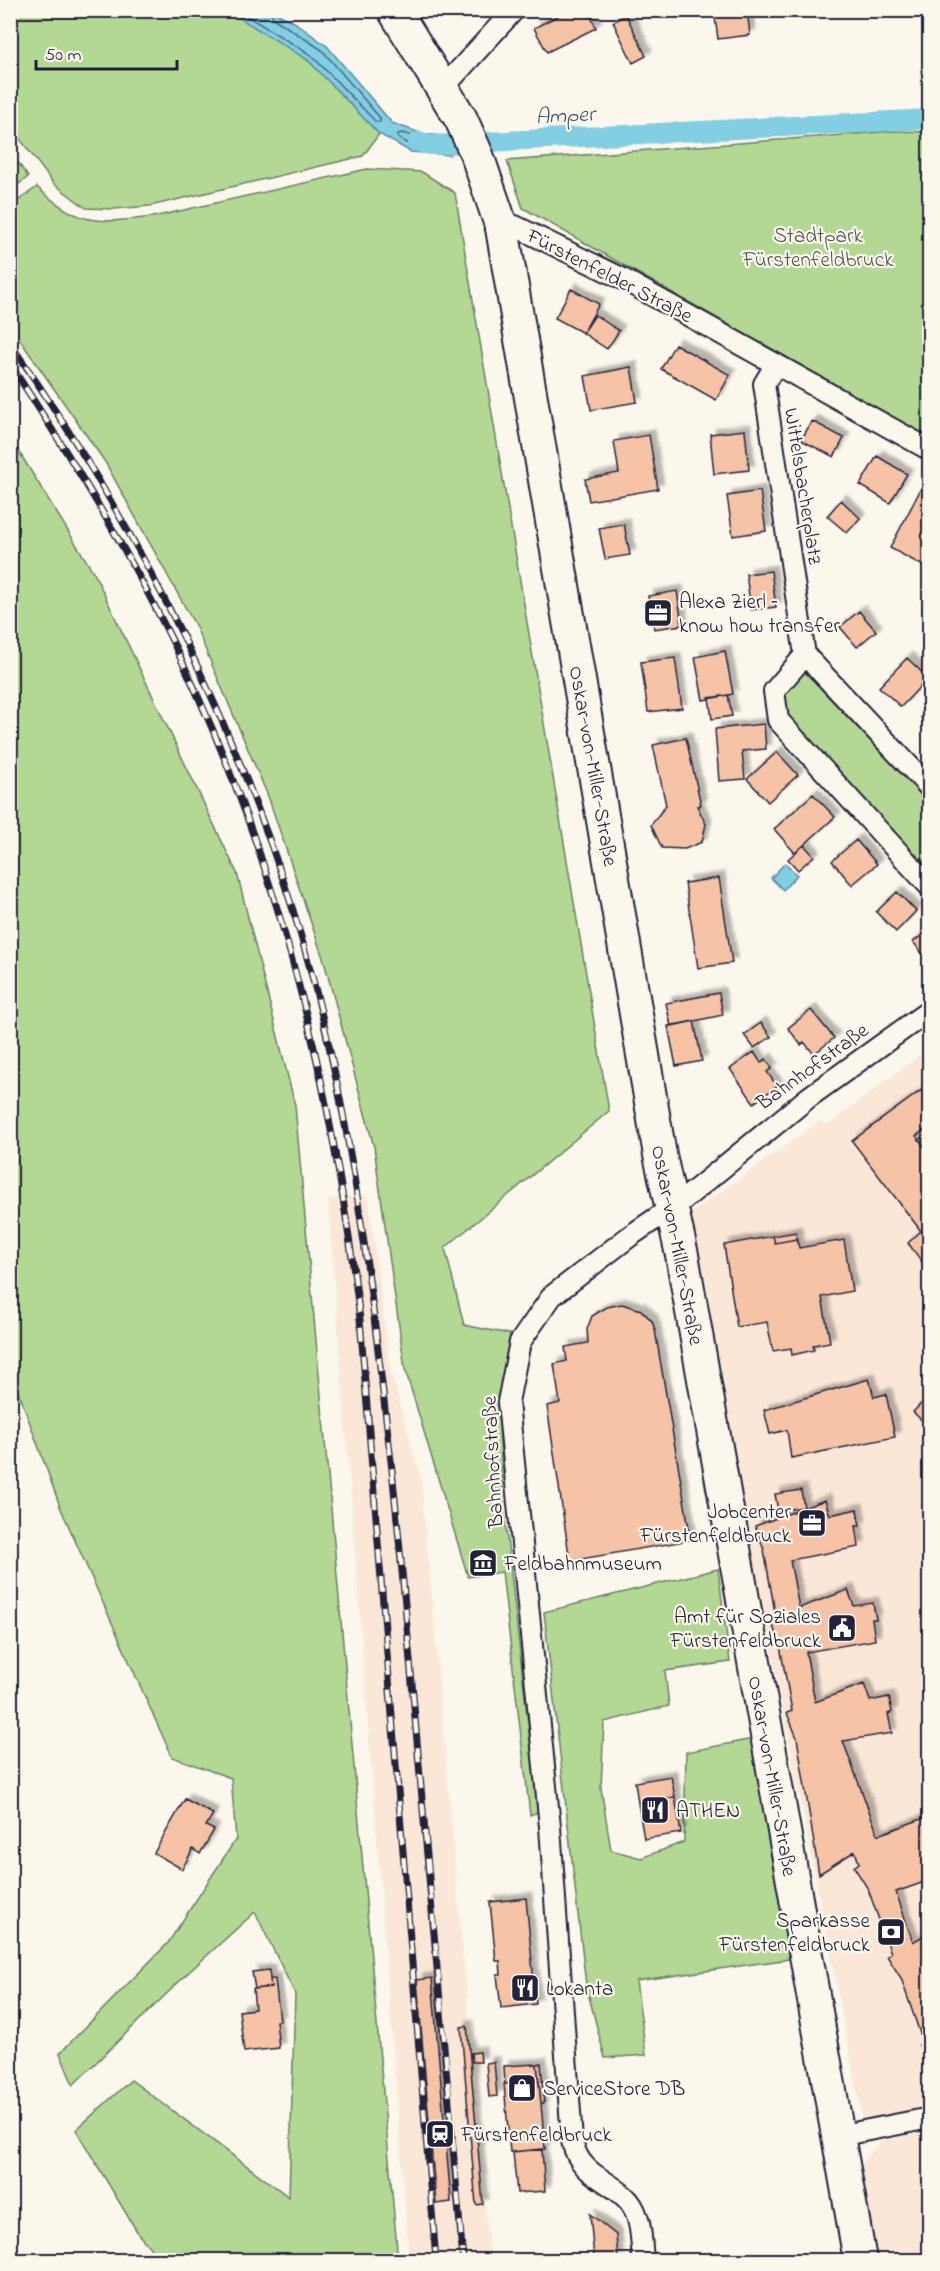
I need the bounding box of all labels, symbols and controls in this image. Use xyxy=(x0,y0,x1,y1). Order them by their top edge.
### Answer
scale bar xyxy=(36,33,177,71)
text: 50 m xyxy=(45,43,82,69)
water label: Amper xyxy=(535,99,599,135)
street label: Fürstenfelder Straße xyxy=(520,222,698,332)
park label: Stadtpark Fürstenfeldbruck xyxy=(742,222,894,276)
street label: Wittelsbacherplatz xyxy=(775,406,829,567)
place label: Alexa Zierl – know how transfer xyxy=(679,588,841,642)
office icon: Alexa Zierl – know how transfer xyxy=(642,597,674,629)
street label: Oskar-von-Miller-Straße xyxy=(560,664,625,869)
street label: Bahnhofstraße xyxy=(750,1016,876,1119)
street label: Oskar-von-Miller-Straße xyxy=(642,1143,710,1348)
street label: Bahnhofstraße xyxy=(476,1394,512,1530)
place label: Jobcenter Fürstenfeldbruck xyxy=(639,1498,792,1552)
office icon: Jobcenter Fürstenfeldbruck xyxy=(796,1507,828,1539)
museum icon: Feldbahnmuseum xyxy=(467,1547,499,1579)
place label: Feldbahnmuseum xyxy=(503,1550,662,1580)
place label: Amt für Soziales Fürstenfeldbruck xyxy=(669,1603,822,1657)
public building icon: Amt für Soziales Fürstenfeldbruck xyxy=(826,1612,858,1644)
street label: Oskar-von-Miller-Straße xyxy=(739,1674,804,1879)
restaurant icon: ATHEN xyxy=(639,1794,671,1826)
place label: ATHEN xyxy=(676,1797,740,1827)
place label: Sparkasse Fürstenfeldbruck xyxy=(718,1907,871,1961)
bank icon: Sparkasse Fürstenfeldbruck xyxy=(875,1916,907,1948)
restaurant icon: Lokanta xyxy=(509,1972,541,2004)
place label: Lokanta xyxy=(546,1975,613,2005)
shop icon: ServiceStore DB xyxy=(506,2072,538,2104)
place label: ServiceStore DB xyxy=(543,2075,685,2105)
station icon: Fürstenfeldbruck xyxy=(424,2118,456,2150)
place label: Fürstenfeldbruck xyxy=(460,2121,612,2151)

